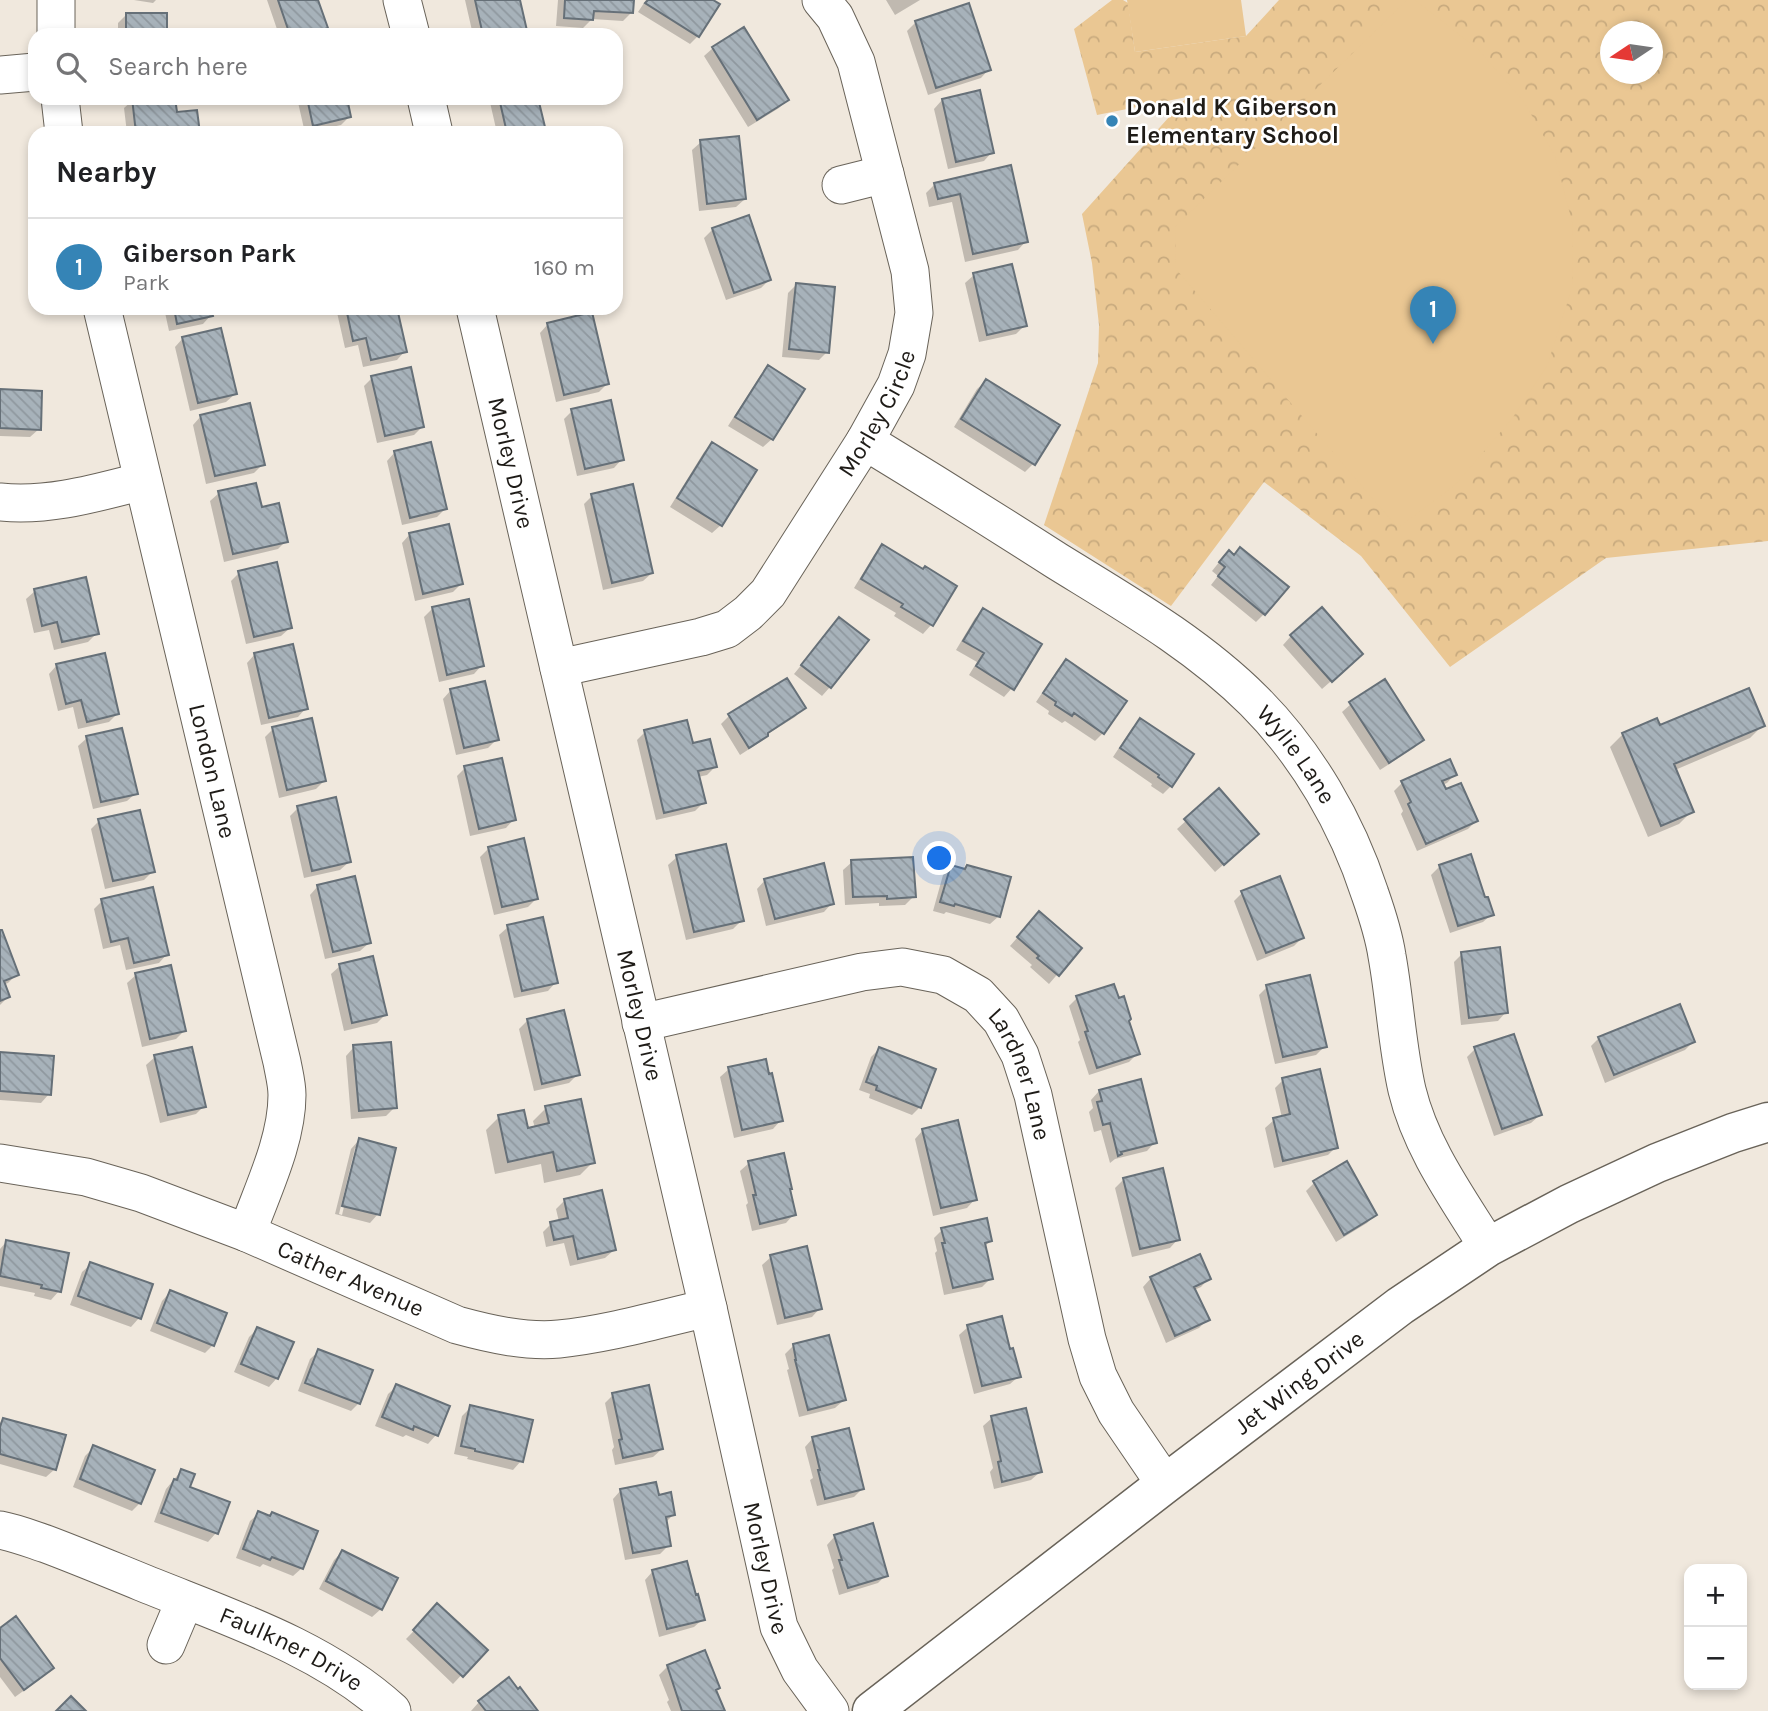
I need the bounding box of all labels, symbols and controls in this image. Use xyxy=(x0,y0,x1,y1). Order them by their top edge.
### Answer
north arrow xyxy=(1600,21,1663,84)
search box xyxy=(28,28,623,105)
icon: search xyxy=(52,48,90,86)
text: Search here xyxy=(108,51,248,82)
place label: Donald K Giberson Elementary School xyxy=(1126,93,1339,149)
marker: Donald K Giberson Elementary School xyxy=(1104,113,1120,129)
text: Nearby xyxy=(56,154,156,190)
text: Giberson Park xyxy=(123,238,296,269)
text: 1 xyxy=(75,254,83,281)
text: 160 m xyxy=(534,254,595,281)
text: Park xyxy=(123,269,170,296)
pin: 1 xyxy=(1410,286,1456,344)
street label: Morley Circle xyxy=(832,346,921,482)
street label: Morley Drive xyxy=(482,394,540,531)
street label: Wylie Lane xyxy=(1251,699,1342,809)
street label: London Lane xyxy=(183,701,242,841)
your location xyxy=(922,841,956,875)
street label: Morley Drive xyxy=(611,947,669,1084)
street label: Lardner Lane xyxy=(983,1002,1057,1143)
street label: Cather Avenue xyxy=(273,1234,428,1323)
street label: Jet Wing Drive xyxy=(1229,1324,1370,1440)
street label: Morley Drive xyxy=(738,1499,794,1639)
map controls xyxy=(1684,1564,1747,1690)
button: + xyxy=(1684,1564,1747,1627)
street label: Faulkner Drive xyxy=(216,1601,368,1697)
button: − xyxy=(1684,1627,1747,1690)

